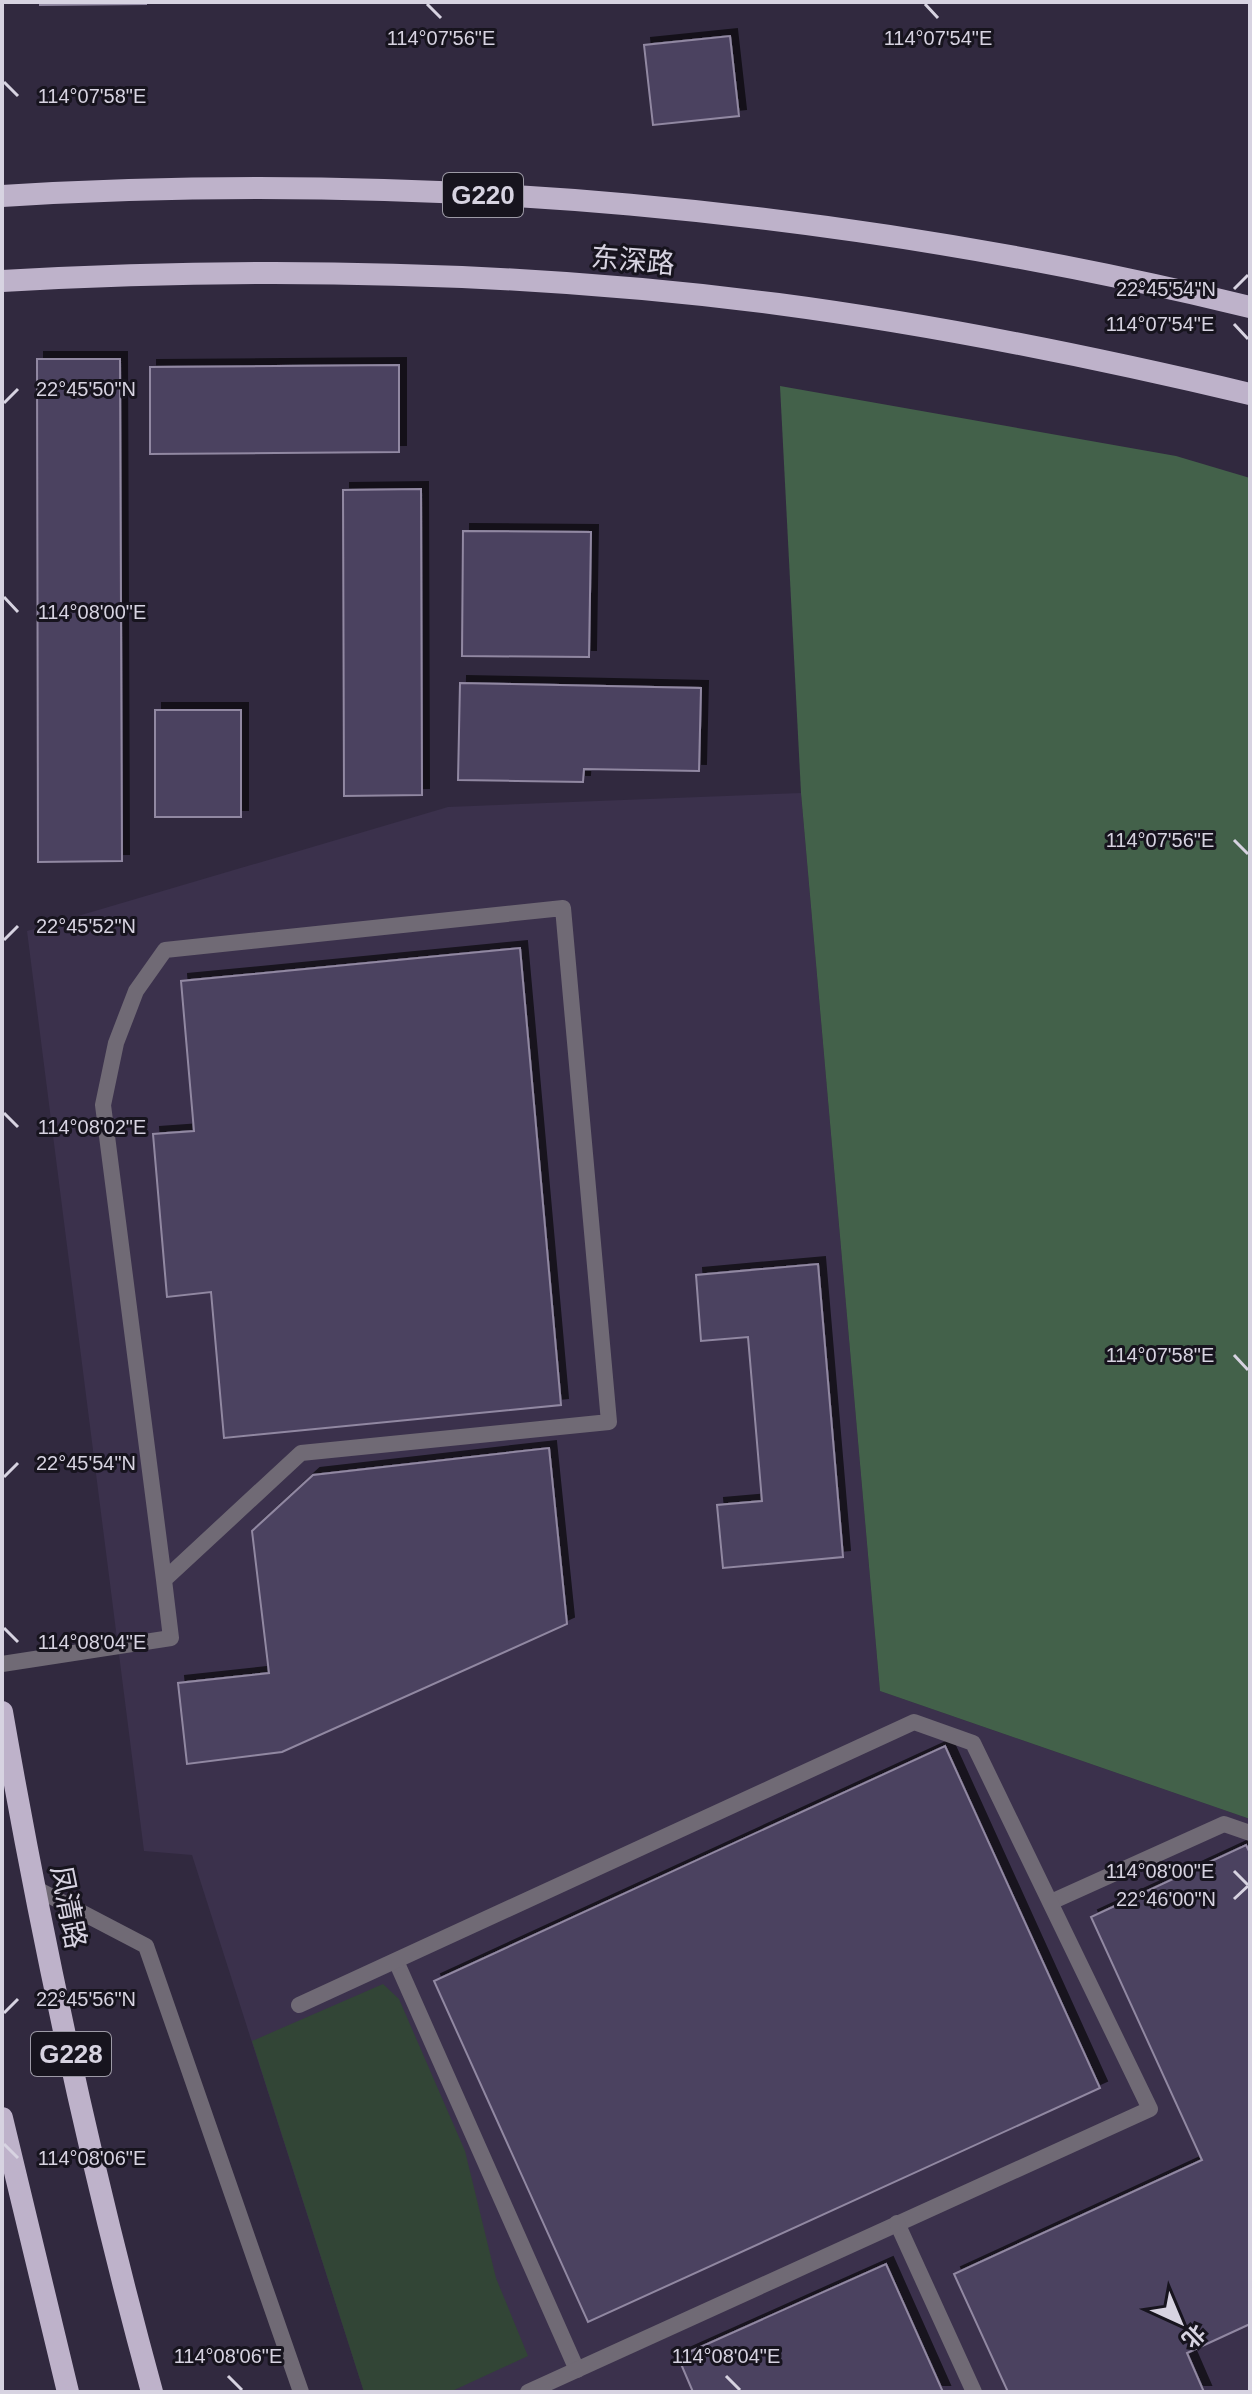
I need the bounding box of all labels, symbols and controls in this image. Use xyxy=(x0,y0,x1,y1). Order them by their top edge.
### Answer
text: 114°07'56"E xyxy=(387,27,495,49)
text: 114°07'54"E xyxy=(884,27,992,49)
text: 114°07'58"E xyxy=(38,85,146,107)
road number: G220 xyxy=(443,173,523,217)
street label: 东深路 xyxy=(590,241,676,280)
text: 22°45'54"N xyxy=(1116,278,1216,300)
text: 114°07'54"E xyxy=(1106,313,1214,335)
text: 22°45'50"N xyxy=(36,378,136,400)
text: 114°08'00"E xyxy=(38,601,146,623)
text: 114°07'56"E xyxy=(1106,829,1214,851)
text: 22°45'52"N xyxy=(36,915,136,937)
text: 114°08'02"E xyxy=(38,1116,146,1138)
text: 114°07'58"E xyxy=(1106,1344,1214,1366)
text: 22°45'54"N xyxy=(36,1452,136,1474)
text: 114°08'04"E xyxy=(38,1631,146,1653)
text: 114°08'00"E xyxy=(1106,1860,1214,1882)
street label: 凤清路 xyxy=(45,1863,92,1951)
text: 22°46'00"N xyxy=(1116,1888,1216,1910)
text: 22°45'56"N xyxy=(36,1988,136,2010)
road number: G228 xyxy=(31,2032,111,2076)
text: 114°08'06"E xyxy=(38,2147,146,2169)
north arrow xyxy=(1140,2282,1220,2362)
text: 北 xyxy=(1177,2319,1210,2353)
text: 114°08'06"E xyxy=(174,2345,282,2367)
text: 114°08'04"E xyxy=(672,2345,780,2367)

